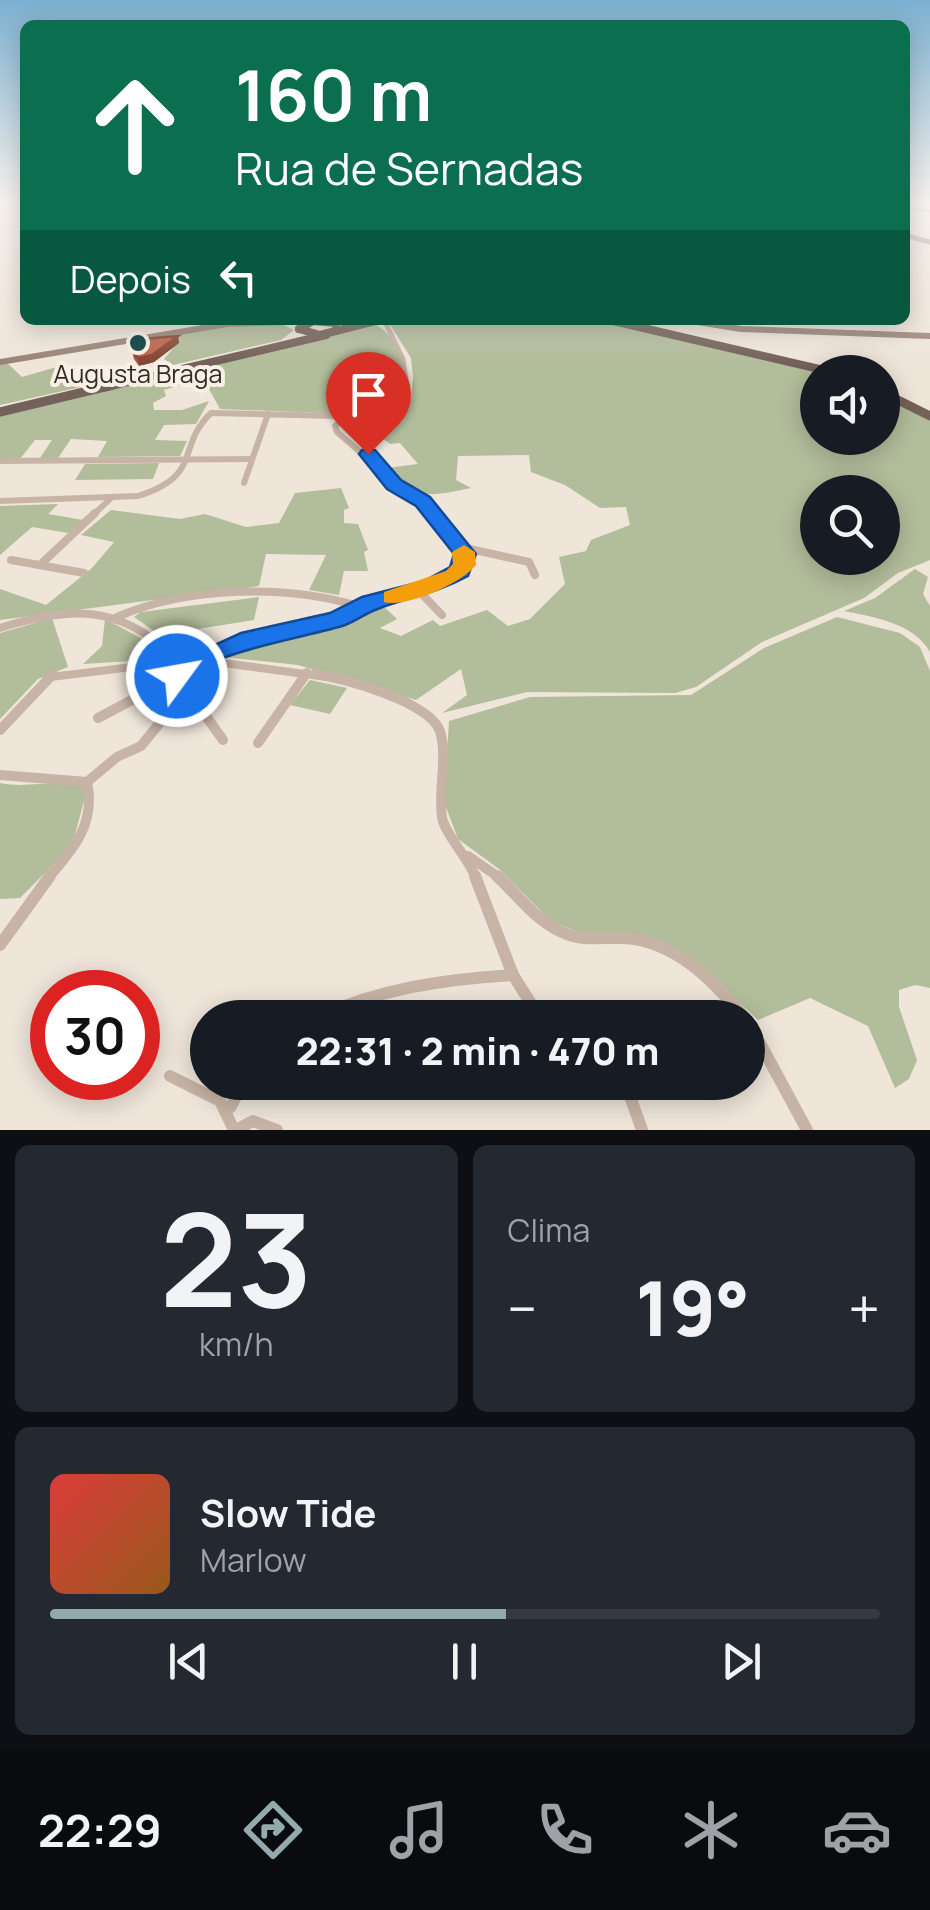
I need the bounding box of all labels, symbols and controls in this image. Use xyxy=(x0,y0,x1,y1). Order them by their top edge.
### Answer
text: 160 m xyxy=(235,46,432,142)
icon: ahead xyxy=(70,60,200,190)
text: Rua de Sernadas xyxy=(235,137,583,199)
icon: left xyxy=(211,250,266,305)
text: Depois xyxy=(70,252,191,304)
marker: Augusta Braga xyxy=(127,332,149,354)
pin xyxy=(326,352,411,455)
map controls xyxy=(800,355,900,575)
button: sound xyxy=(800,355,900,455)
place label: Augusta Braga xyxy=(54,356,222,391)
icon: arrive xyxy=(341,367,396,422)
button: search xyxy=(800,475,900,575)
position arrow xyxy=(125,624,229,728)
speed limit sign: 30 xyxy=(30,970,160,1100)
text: 22:31 · 2 min · 470 m xyxy=(296,1024,659,1076)
text: 23 xyxy=(160,1168,313,1346)
text: Clima xyxy=(508,1208,590,1252)
text: 19° xyxy=(636,1256,750,1359)
text: − xyxy=(508,1270,537,1346)
text: + xyxy=(848,1270,880,1346)
text: km/h xyxy=(199,1322,273,1366)
text: Slow Tide xyxy=(200,1486,377,1538)
text: Marlow xyxy=(200,1538,307,1582)
icon: previous xyxy=(161,1634,216,1689)
icon: pause xyxy=(437,1634,492,1689)
icon: next xyxy=(714,1634,769,1689)
icon: directions xyxy=(238,1795,308,1865)
icon: music xyxy=(384,1795,454,1865)
icon: phone xyxy=(530,1795,600,1865)
icon: climate xyxy=(676,1795,746,1865)
icon: car xyxy=(822,1795,892,1865)
text: 22:29 xyxy=(38,1799,162,1861)

